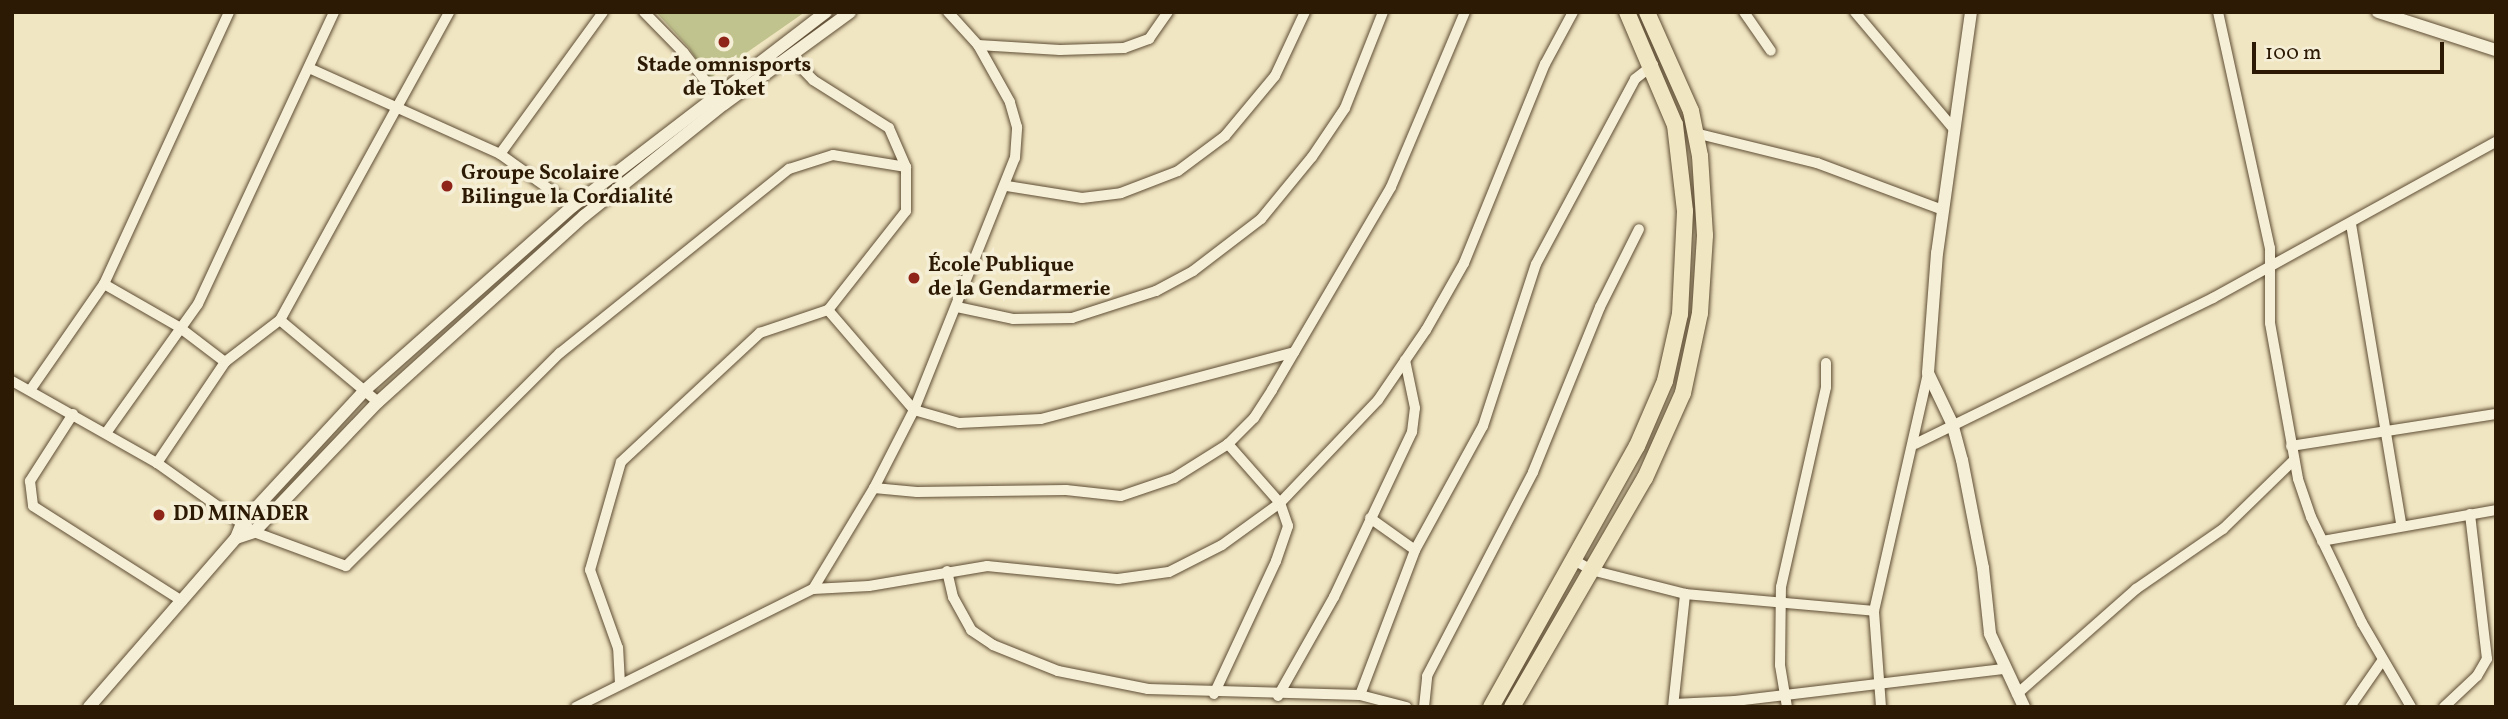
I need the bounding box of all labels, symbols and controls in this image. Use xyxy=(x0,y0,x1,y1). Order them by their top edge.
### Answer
scale bar xyxy=(2256,28,2448,72)
marker: Stade omnisports de Toket xyxy=(716,34,732,50)
text: 100 m xyxy=(2265,39,2322,68)
place label: Stade omnisports de Toket xyxy=(637,53,811,103)
place label: Groupe Scolaire Bilingue la Cordialité xyxy=(461,161,673,211)
marker: Groupe Scolaire Bilingue la Cordialité xyxy=(439,178,455,194)
place label: École Publique de la Gendarmerie xyxy=(928,253,1110,303)
marker: École Publique de la Gendarmerie xyxy=(906,270,922,286)
place label: DD MINADER xyxy=(173,502,309,528)
marker: DD MINADER xyxy=(151,507,167,523)

